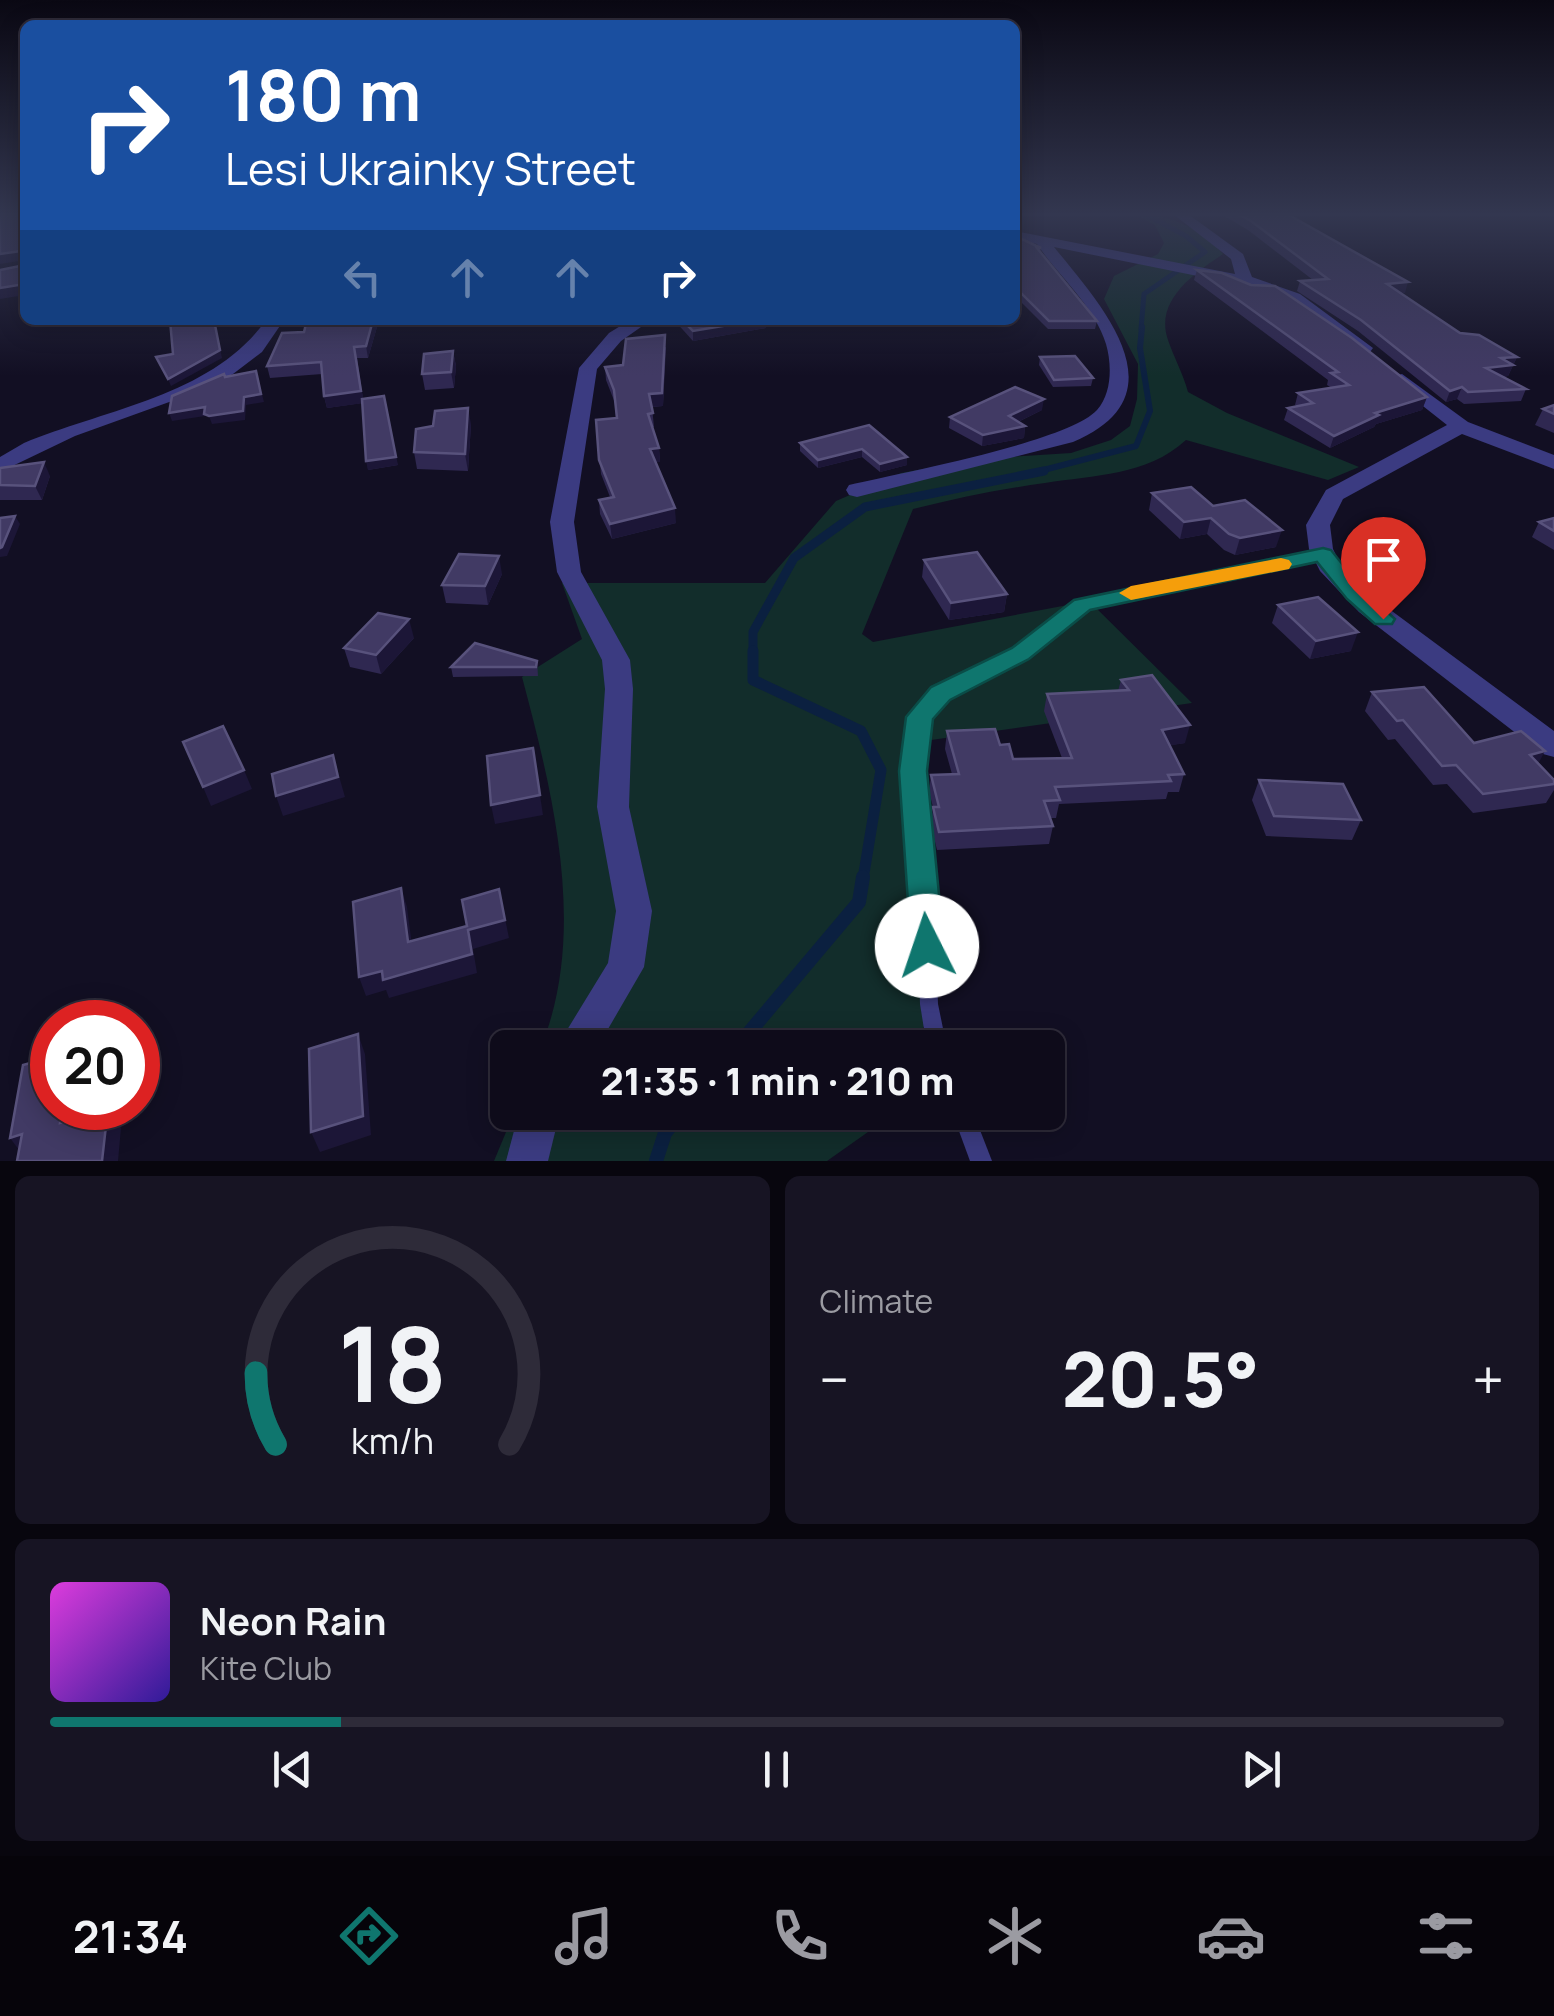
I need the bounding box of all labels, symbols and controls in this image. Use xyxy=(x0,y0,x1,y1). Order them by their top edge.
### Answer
text: 180 m xyxy=(225,46,422,142)
icon: right xyxy=(60,60,190,190)
text: Lesi Ukrainky Street xyxy=(225,137,636,199)
icon: left xyxy=(335,250,390,305)
icon: ahead xyxy=(440,250,495,305)
icon: ahead xyxy=(545,250,600,305)
icon: right xyxy=(650,250,705,305)
pin xyxy=(1341,517,1426,620)
icon: arrive xyxy=(1356,532,1411,587)
position arrow xyxy=(875,894,979,998)
speed limit sign: 20 xyxy=(30,1000,160,1130)
text: 21:35 · 1 min · 210 m xyxy=(601,1054,954,1106)
text: Climate xyxy=(820,1279,933,1323)
text: 18 xyxy=(338,1291,447,1433)
text: 20.5° xyxy=(1062,1327,1260,1430)
text: − xyxy=(820,1341,849,1417)
text: + xyxy=(1472,1341,1504,1417)
text: km/h xyxy=(351,1416,434,1465)
text: Neon Rain xyxy=(200,1594,386,1646)
text: Kite Club xyxy=(200,1646,332,1690)
icon: previous xyxy=(265,1742,320,1797)
icon: pause xyxy=(749,1742,804,1797)
icon: next xyxy=(1234,1742,1289,1797)
icon: directions xyxy=(334,1901,404,1971)
icon: music xyxy=(549,1901,619,1971)
icon: phone xyxy=(765,1901,835,1971)
icon: climate xyxy=(980,1901,1050,1971)
icon: car xyxy=(1196,1901,1266,1971)
icon: filters xyxy=(1411,1901,1481,1971)
text: 21:34 xyxy=(73,1905,188,1967)

